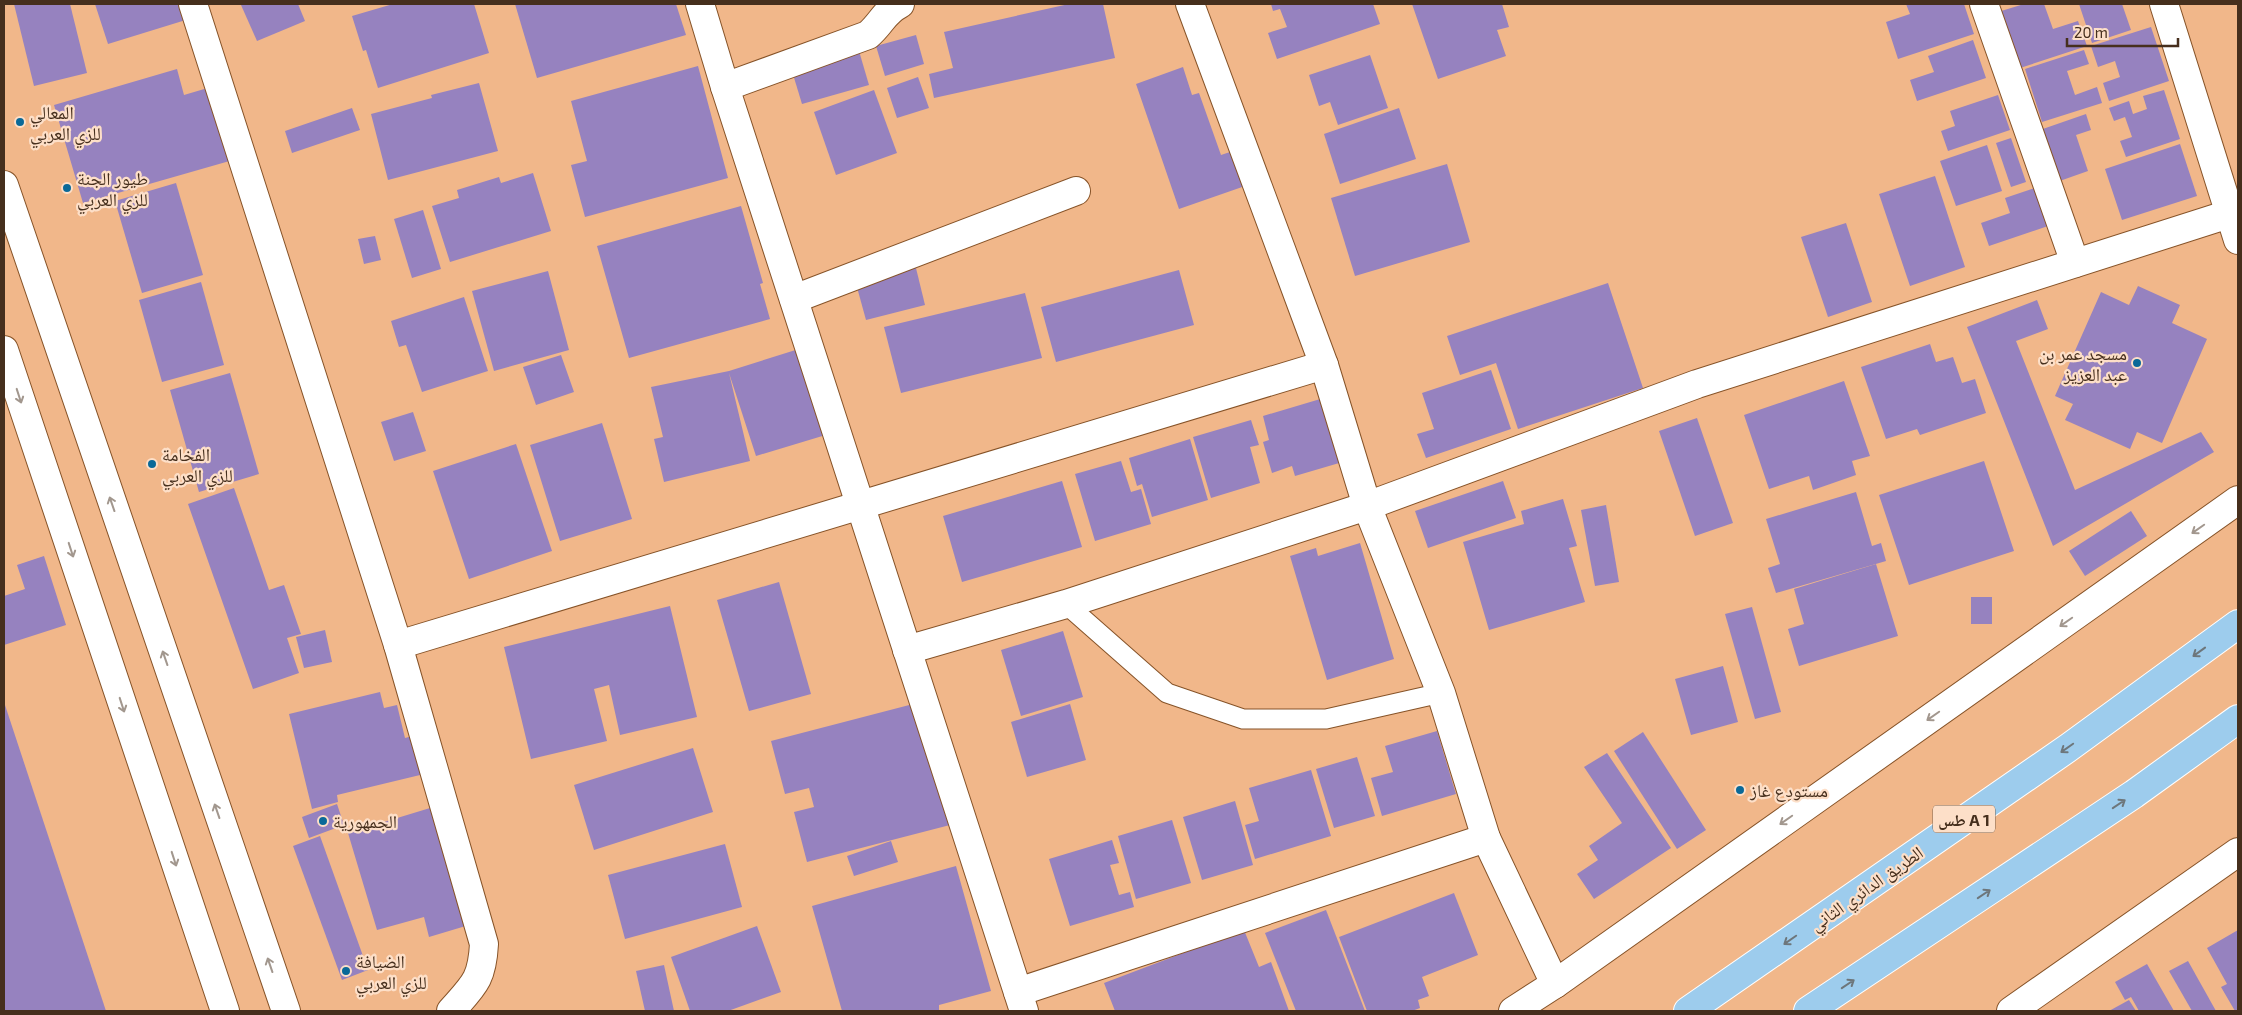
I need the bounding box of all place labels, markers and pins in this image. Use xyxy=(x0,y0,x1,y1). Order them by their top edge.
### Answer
place label: المعالي للزي العربي xyxy=(30,101,101,149)
marker: المعالي للزي العربي xyxy=(14,116,26,128)
place label: طيور الجنة للزي العربي xyxy=(77,167,148,215)
marker: طيور الجنة للزي العربي xyxy=(61,182,73,194)
place label: مسجد عمر بن عبد العزيز xyxy=(2039,342,2127,386)
marker: مسجد عمر بن عبد العزيز xyxy=(2131,357,2143,369)
place label: الفخامة للزي العربي xyxy=(162,443,233,491)
marker: الفخامة للزي العربي xyxy=(146,458,158,470)
place label: مستودع غاز xyxy=(1749,779,1828,802)
marker: مستودع غاز xyxy=(1734,784,1746,796)
place label: الجمهورية xyxy=(333,810,397,832)
marker: الجمهورية xyxy=(317,815,329,827)
place label: الضيافة للزي العربي xyxy=(356,950,427,998)
marker: الضيافة للزي العربي xyxy=(340,965,352,977)

